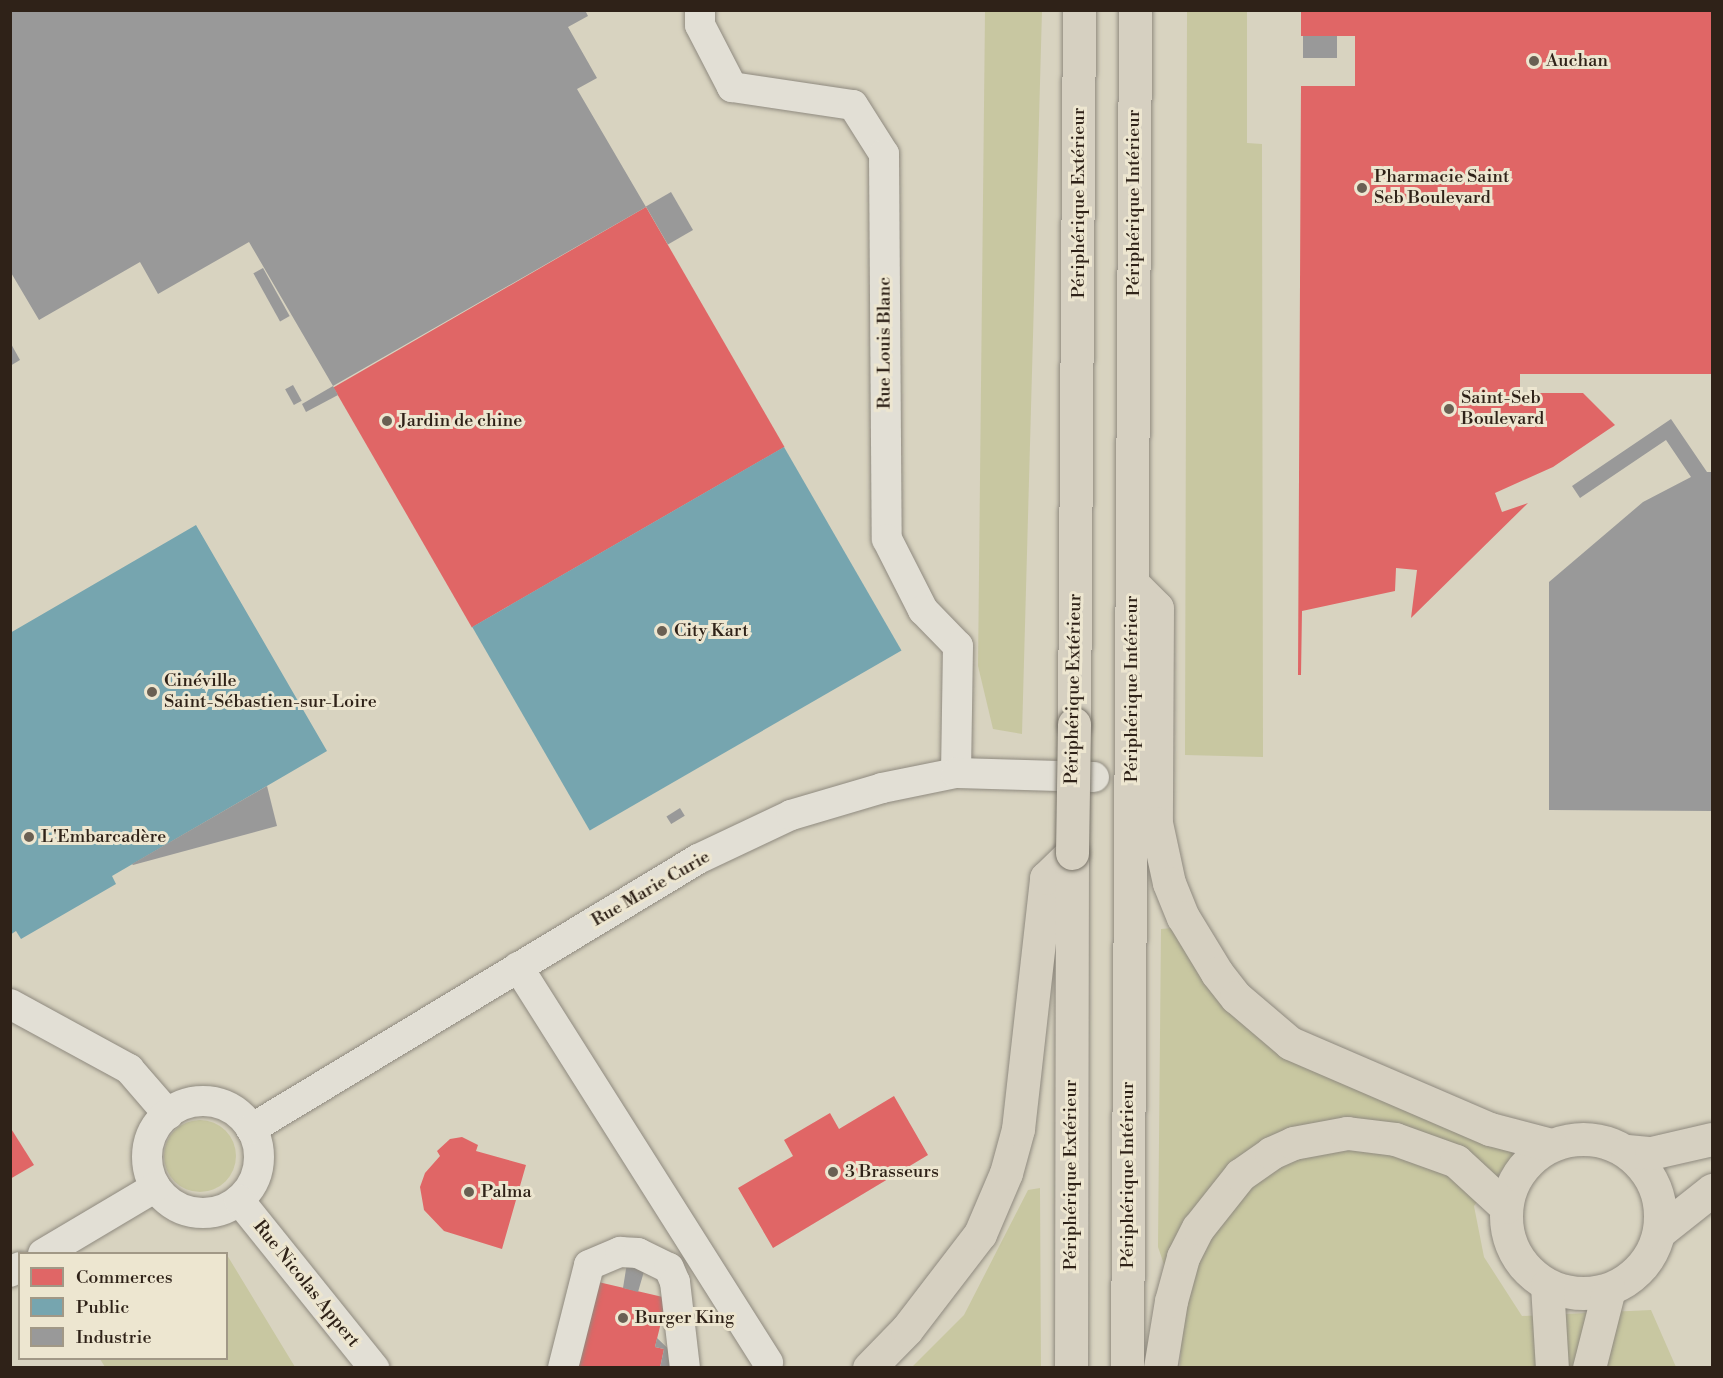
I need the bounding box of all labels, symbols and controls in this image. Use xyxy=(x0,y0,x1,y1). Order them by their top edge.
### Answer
place label: Auchan xyxy=(1546,50,1608,72)
marker: Auchan xyxy=(1527,54,1541,68)
street label: Périphérique Extérieur xyxy=(1068,108,1090,298)
street label: Périphérique Intérieur xyxy=(1123,110,1145,296)
place label: Pharmacie Saint Seb Boulevard xyxy=(1374,167,1509,210)
marker: Pharmacie Saint Seb Boulevard xyxy=(1355,181,1369,195)
street label: Rue Louis Blanc xyxy=(874,277,896,409)
place label: Saint-Seb Boulevard xyxy=(1461,388,1544,430)
marker: Saint-Seb Boulevard xyxy=(1442,402,1456,416)
place label: Jardin de chine xyxy=(399,410,522,432)
marker: Jardin de chine xyxy=(380,414,394,428)
street label: Périphérique Extérieur xyxy=(1062,593,1086,785)
street label: Périphérique Intérieur xyxy=(1121,596,1143,782)
place label: City Kart xyxy=(674,620,749,642)
marker: City Kart xyxy=(655,624,669,638)
place label: Cinéville Saint-Sébastien-sur-Loire xyxy=(164,671,377,714)
marker: Cinéville Saint-Sébastien-sur-Loire xyxy=(145,685,159,699)
place label: L'Embarcadère xyxy=(41,826,166,848)
marker: L'Embarcadère xyxy=(22,830,36,844)
street label: Rue Marie Curie xyxy=(588,846,714,932)
street label: Périphérique Extérieur xyxy=(1060,1080,1082,1270)
street label: Périphérique Intérieur xyxy=(1117,1082,1139,1268)
place label: 3 Brasseurs xyxy=(845,1161,939,1183)
marker: 3 Brasseurs xyxy=(826,1165,840,1179)
place label: Palma xyxy=(481,1181,532,1203)
marker: Palma xyxy=(462,1185,476,1199)
street label: Rue Nicolas Appert xyxy=(248,1216,364,1352)
legend xyxy=(18,1252,228,1360)
text: Commerces xyxy=(76,1266,173,1289)
text: Public xyxy=(76,1296,129,1319)
place label: Burger King xyxy=(635,1307,734,1329)
marker: Burger King xyxy=(616,1311,630,1325)
text: Industrie xyxy=(76,1326,152,1349)

